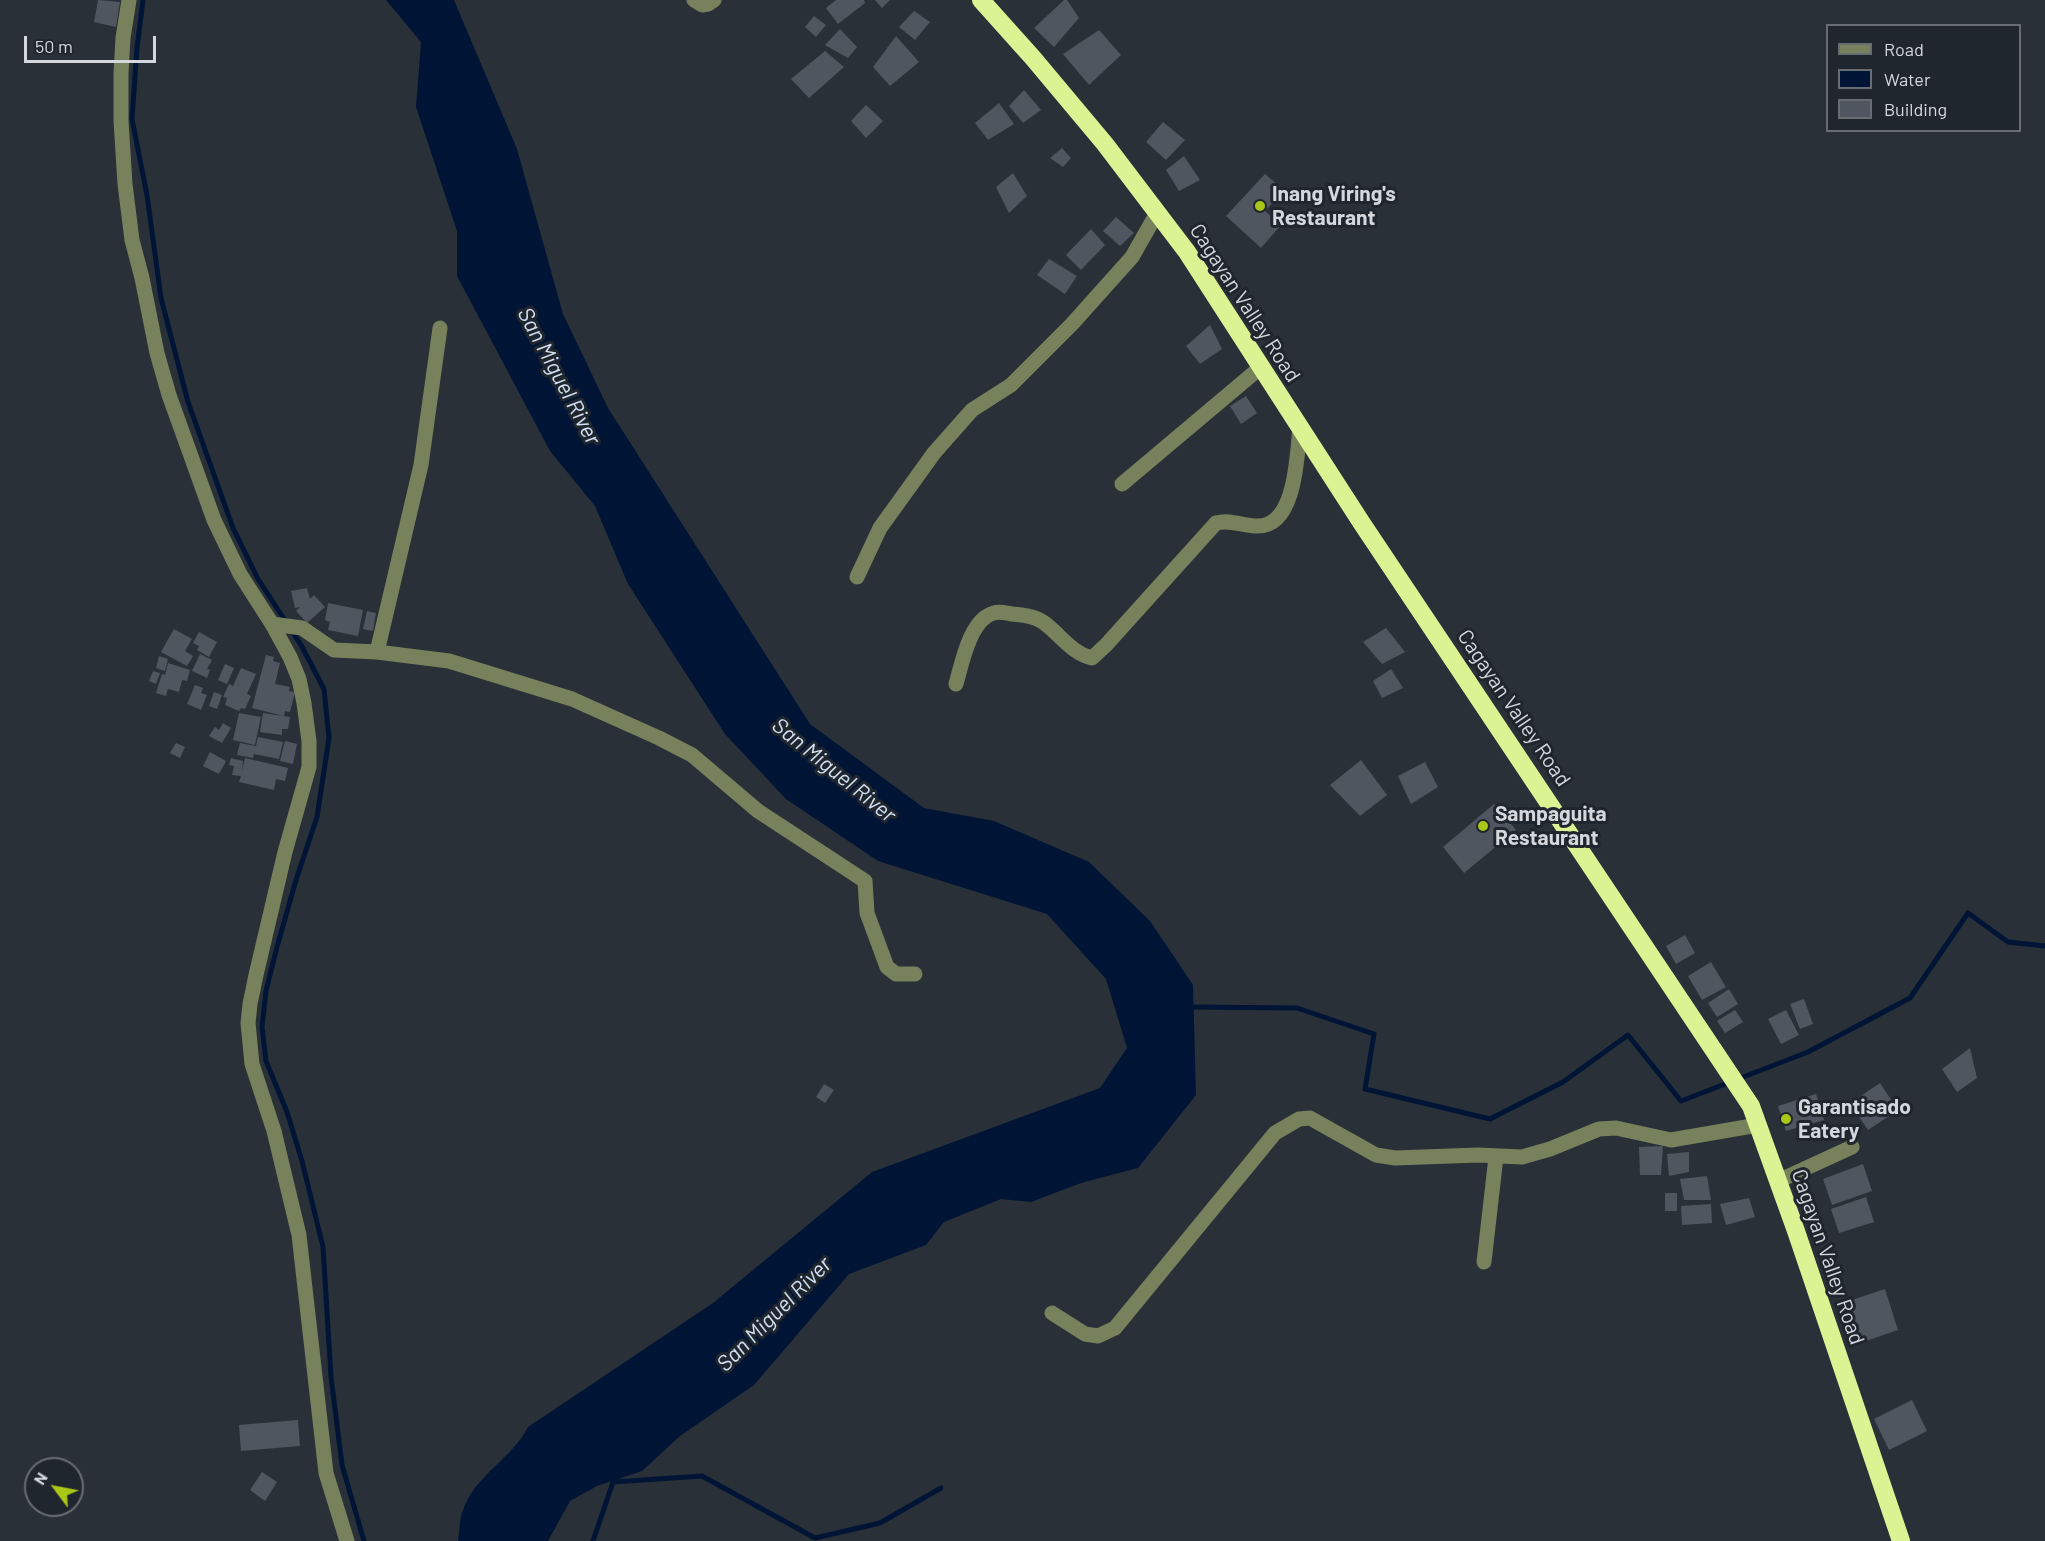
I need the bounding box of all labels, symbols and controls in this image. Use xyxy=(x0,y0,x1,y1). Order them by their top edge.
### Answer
scale bar xyxy=(27,24,159,62)
legend xyxy=(1826,24,2021,132)
text: 50 m xyxy=(35,35,73,57)
text: Road xyxy=(1884,38,1924,60)
text: Water xyxy=(1884,68,1931,90)
text: Building xyxy=(1884,98,1947,120)
place label: Inang Viring's Restaurant xyxy=(1272,181,1396,231)
marker: Inang Viring's Restaurant xyxy=(1253,199,1267,213)
street label: Cagayan Valley Road xyxy=(1184,219,1306,387)
water label: San Miguel River xyxy=(512,303,606,449)
street label: Cagayan Valley Road xyxy=(1452,625,1576,791)
water label: San Miguel River xyxy=(767,712,901,828)
place label: Sampaguita Restaurant xyxy=(1495,801,1607,851)
marker: Sampaguita Restaurant xyxy=(1476,819,1490,833)
place label: Garantisado Eatery xyxy=(1798,1094,1911,1144)
marker: Garantisado Eatery xyxy=(1779,1112,1793,1126)
street label: Cagayan Valley Road xyxy=(1786,1166,1870,1348)
water label: San Miguel River xyxy=(711,1251,837,1377)
north arrow xyxy=(24,1457,84,1517)
text: N xyxy=(29,1469,51,1488)

